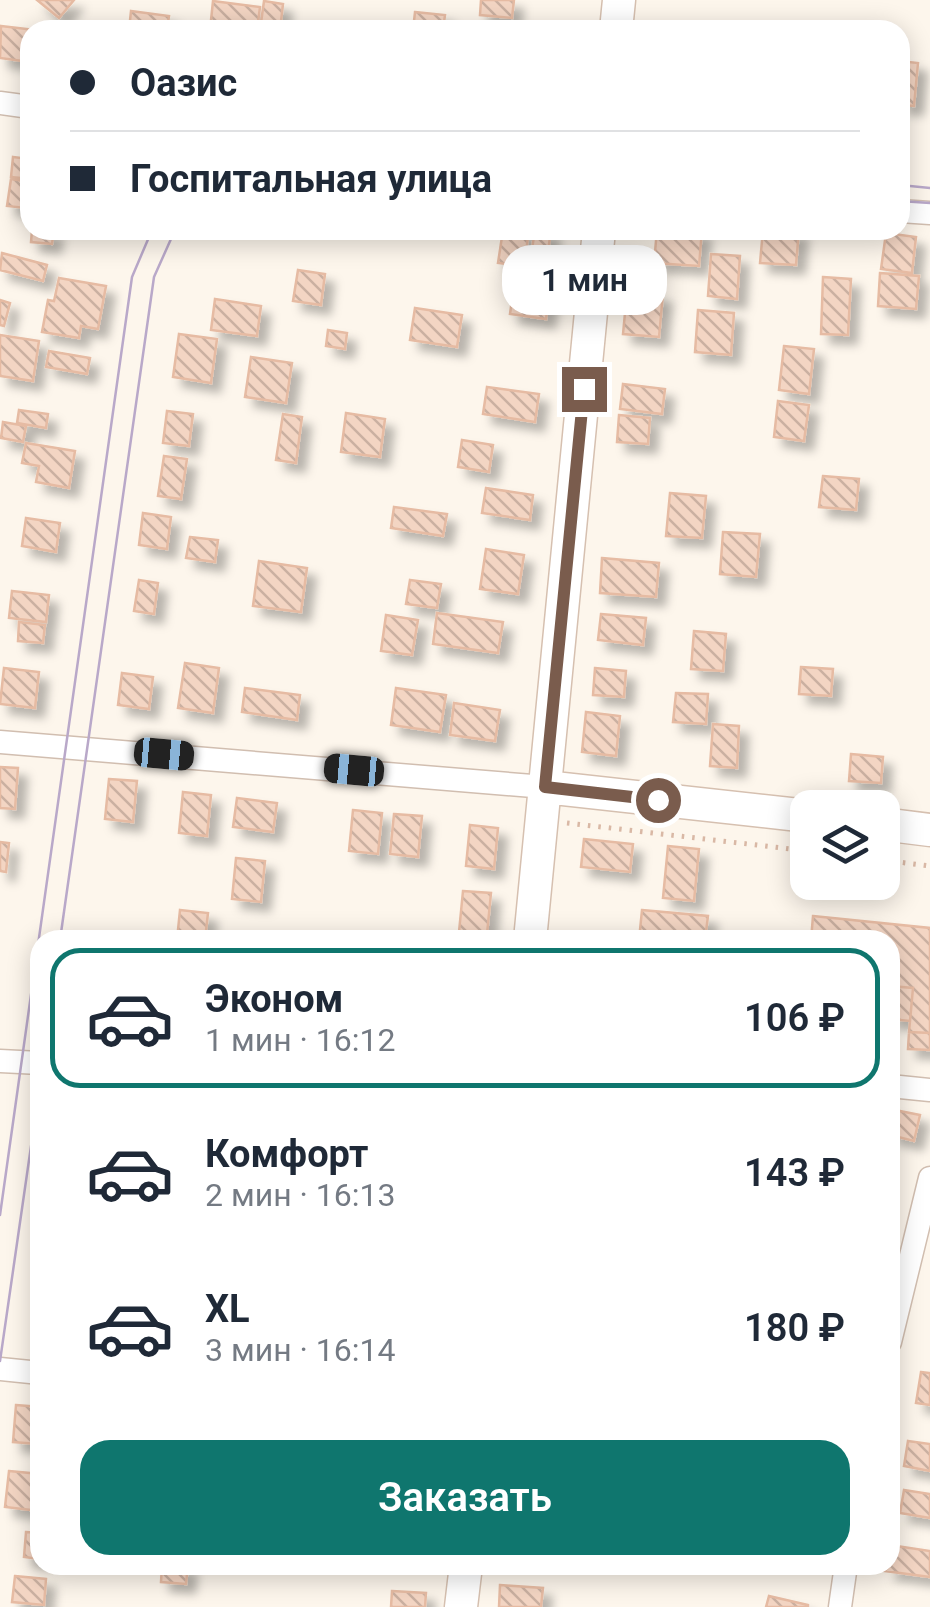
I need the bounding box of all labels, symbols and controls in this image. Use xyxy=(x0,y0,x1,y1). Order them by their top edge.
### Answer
text: Оазис xyxy=(130,61,237,105)
text: Госпитальная улица xyxy=(130,157,492,201)
callout: 1 мин xyxy=(502,244,666,314)
text: 1 мин xyxy=(541,261,628,299)
route end xyxy=(562,367,607,412)
car xyxy=(133,736,195,772)
car xyxy=(323,752,385,788)
route start xyxy=(636,778,681,823)
map controls xyxy=(790,790,900,900)
button: layers xyxy=(790,790,900,900)
icon: car xyxy=(85,973,175,1063)
text: Эконом xyxy=(205,977,343,1021)
text: 106 ₽ xyxy=(744,996,845,1040)
text: 1 мин · 16:12 xyxy=(205,1021,396,1059)
icon: car xyxy=(85,1128,175,1218)
text: Комфорт xyxy=(205,1132,368,1176)
text: 143 ₽ xyxy=(744,1151,845,1195)
text: 2 мин · 16:13 xyxy=(205,1176,396,1214)
icon: car xyxy=(85,1283,175,1373)
text: XL xyxy=(205,1287,250,1331)
text: 180 ₽ xyxy=(744,1306,845,1350)
text: 3 мин · 16:14 xyxy=(205,1331,396,1369)
button: Заказать xyxy=(80,1440,850,1555)

